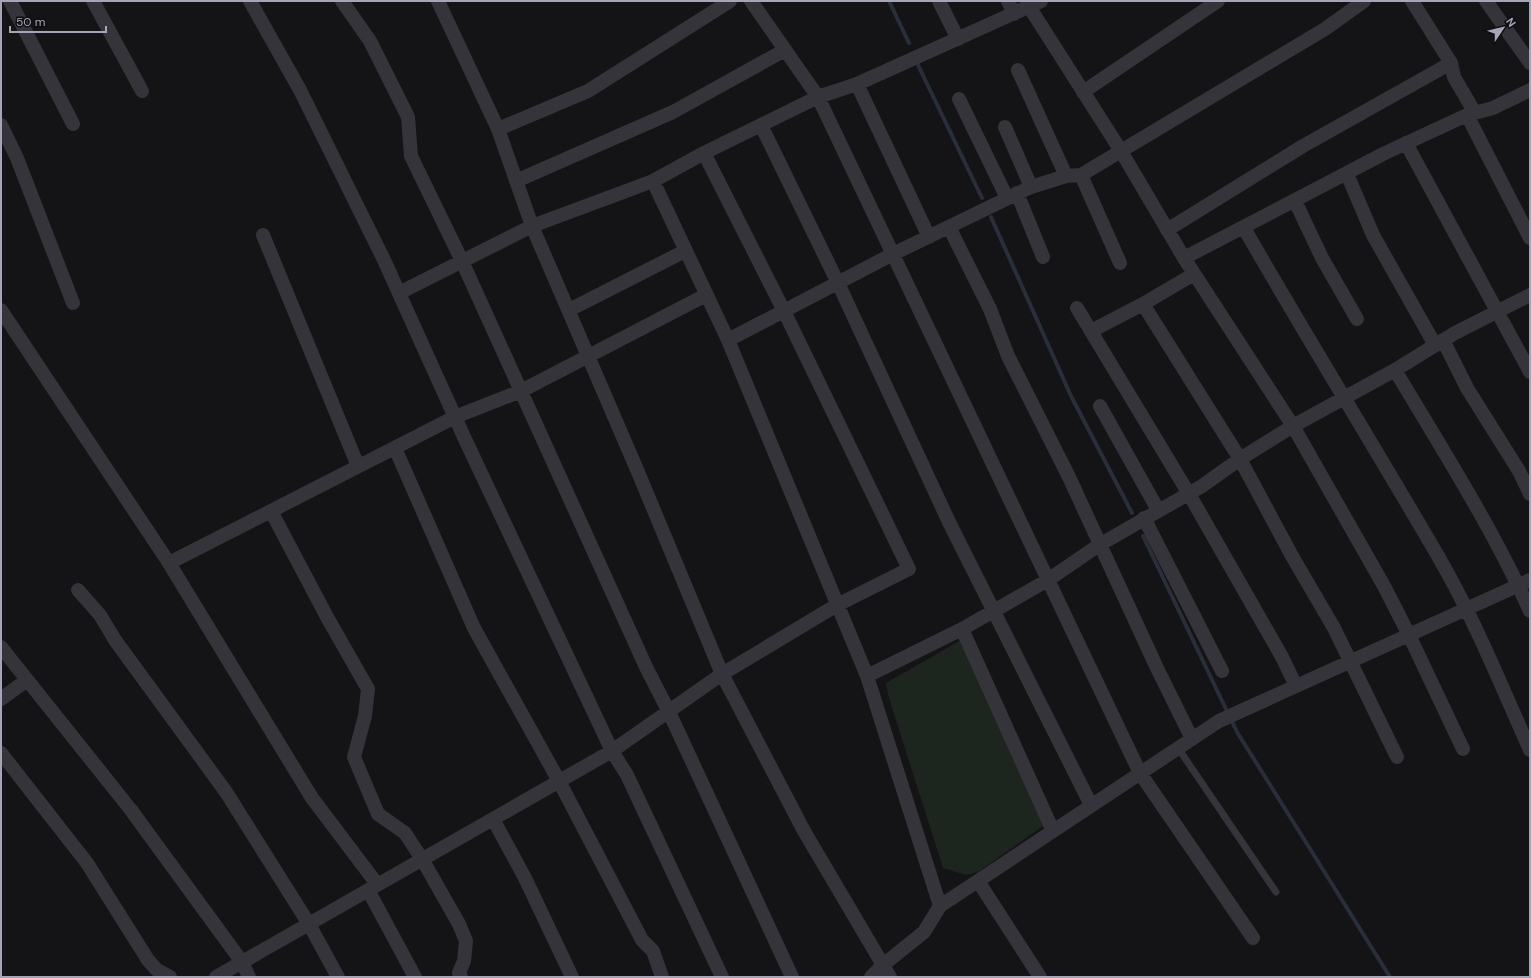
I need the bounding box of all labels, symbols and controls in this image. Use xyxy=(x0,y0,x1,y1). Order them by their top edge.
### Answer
scale bar xyxy=(10,8,106,34)
north arrow xyxy=(1483,8,1523,48)
text: 50 m xyxy=(16,14,45,30)
text: N xyxy=(1503,15,1519,30)

